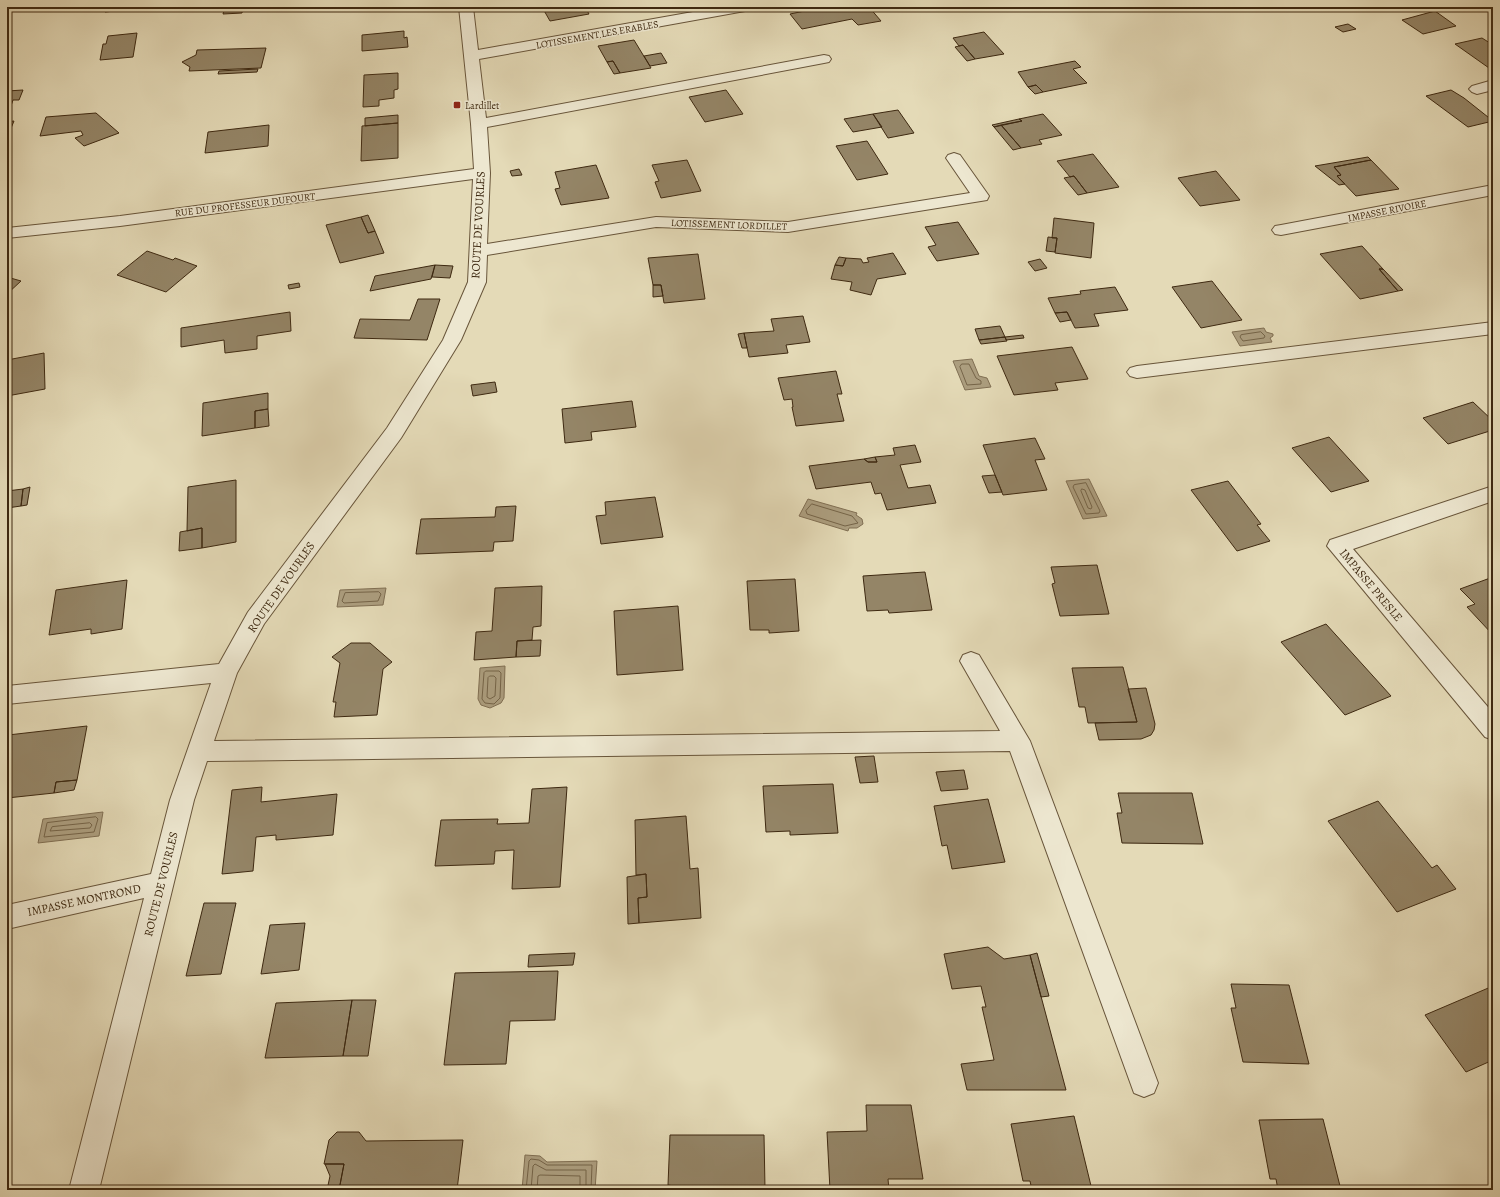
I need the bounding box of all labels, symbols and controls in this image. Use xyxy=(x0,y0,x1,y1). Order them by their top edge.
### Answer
street label: LOTISSEMENT LES ERABLES xyxy=(535,17,659,52)
place label: Lardillet xyxy=(465,99,500,112)
marker: Lardillet xyxy=(452,100,462,110)
street label: ROUTE DE VOURLES xyxy=(467,171,489,279)
street label: RUE DU PROFESSEUR DUFOURT xyxy=(174,189,317,220)
street label: IMPASSE RIVOIRE xyxy=(1347,196,1428,224)
street label: LOTISSEMENT LORDILLET xyxy=(671,216,788,233)
street label: ROUTE DE VOURLES xyxy=(244,538,318,636)
street label: IMPASSE PRESLE xyxy=(1336,545,1406,625)
street label: ROUTE DE VOURLES xyxy=(140,830,182,938)
street label: IMPASSE MONTROND xyxy=(26,880,142,920)

